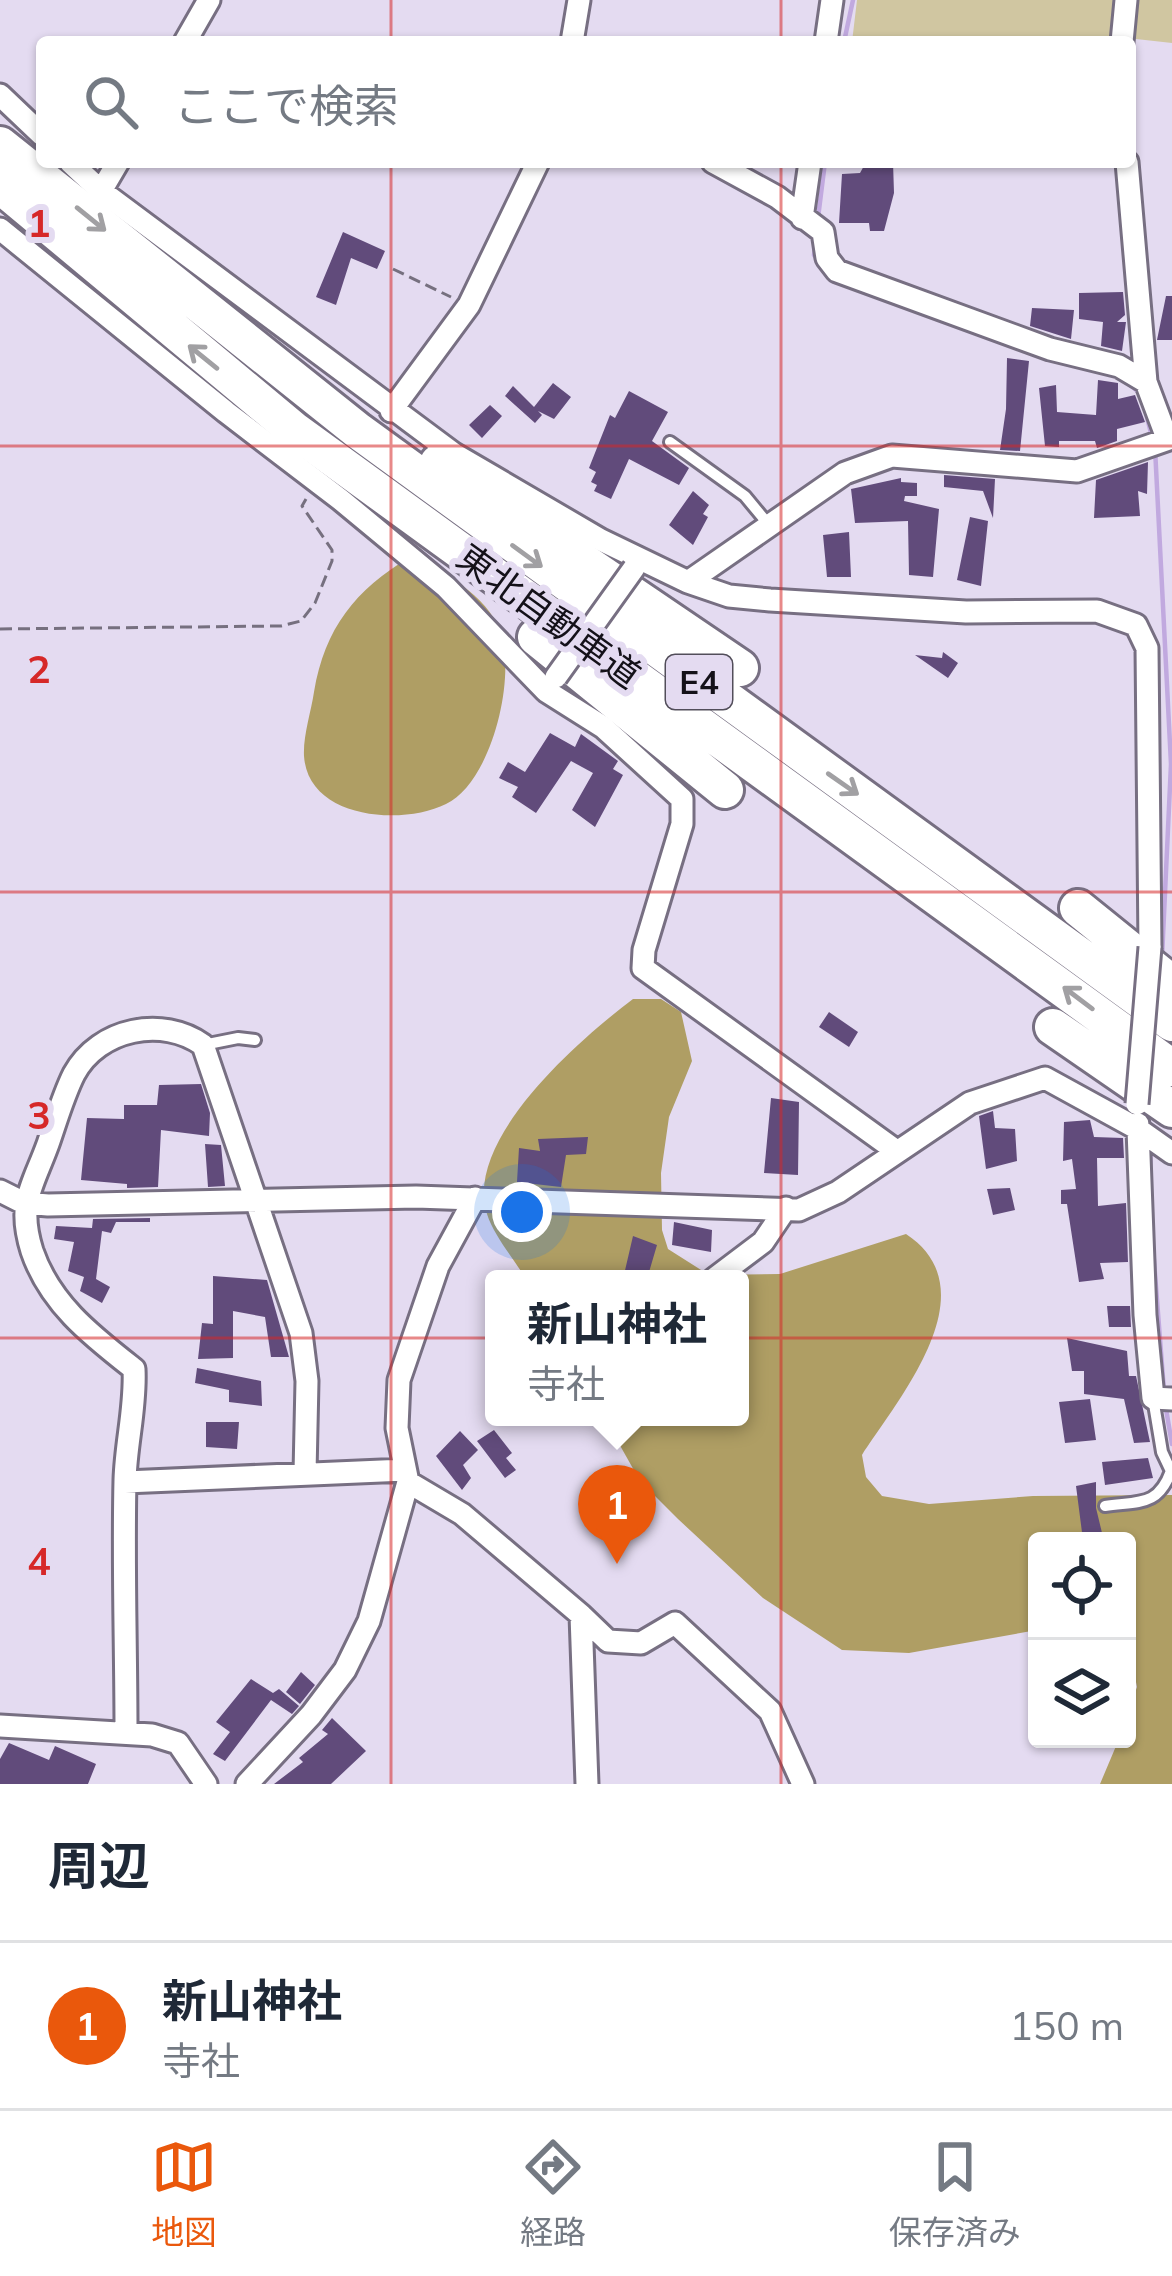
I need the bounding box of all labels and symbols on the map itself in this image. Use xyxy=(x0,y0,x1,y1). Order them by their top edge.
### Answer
text: 1 xyxy=(27,198,51,247)
one-way arrow xyxy=(75,205,107,232)
one-way arrow xyxy=(188,344,220,371)
street label: 東北自動車道 xyxy=(449,534,650,697)
one-way arrow xyxy=(510,542,543,568)
text: 2 xyxy=(27,644,51,693)
road number: E4 xyxy=(666,655,732,709)
one-way arrow xyxy=(826,771,859,796)
one-way arrow xyxy=(1062,986,1095,1011)
text: 3 xyxy=(27,1090,51,1139)
your location xyxy=(492,1182,552,1242)
pin: 1 xyxy=(578,1465,656,1564)
text: 4 xyxy=(27,1536,51,1585)

